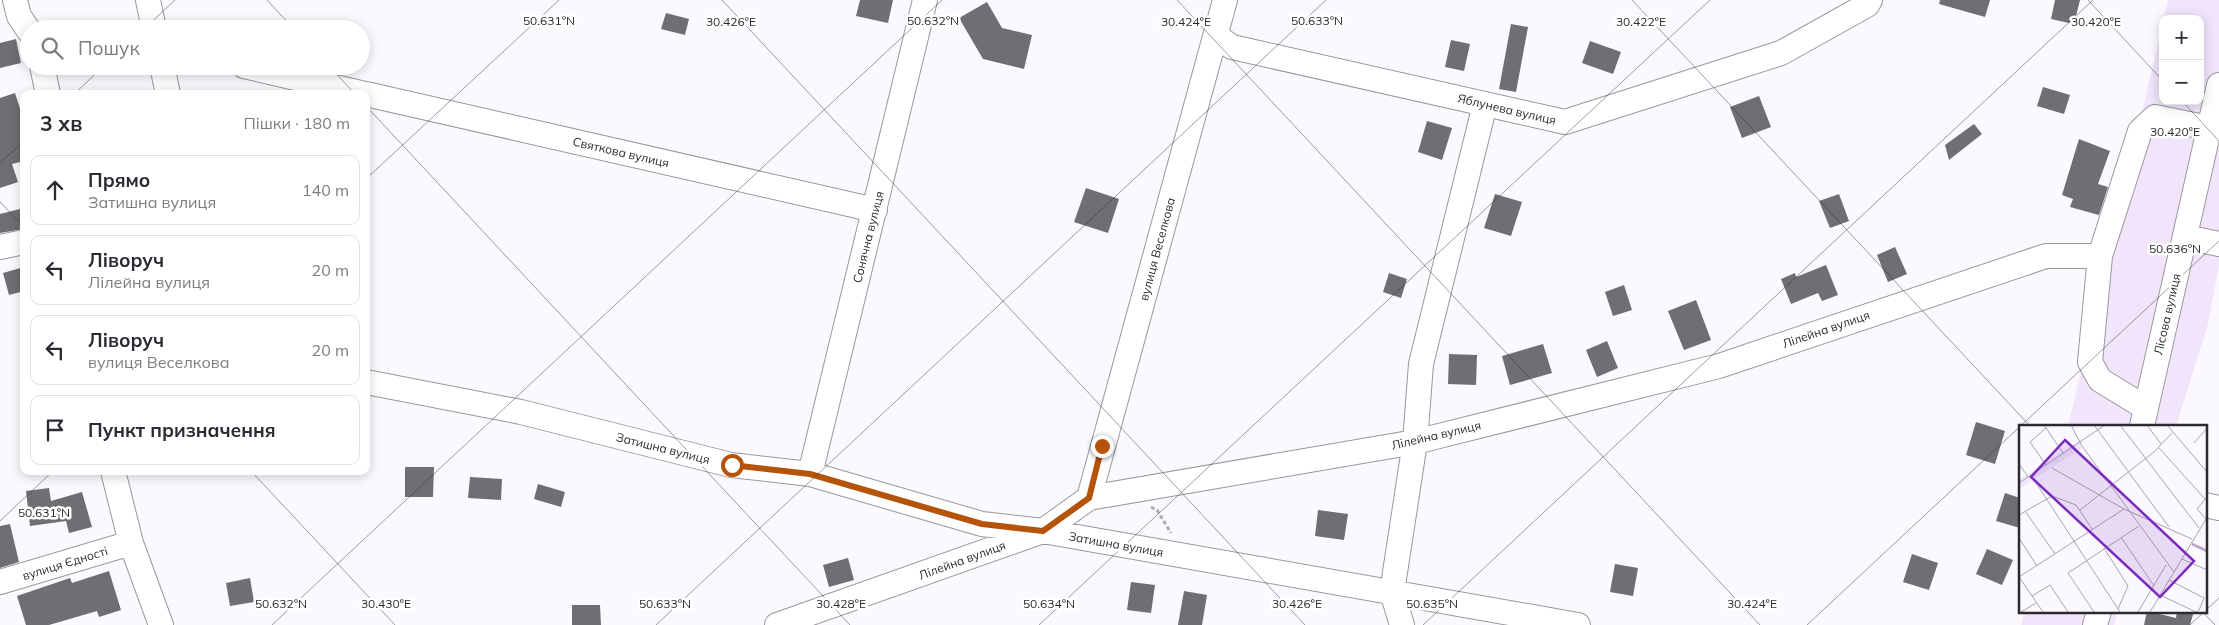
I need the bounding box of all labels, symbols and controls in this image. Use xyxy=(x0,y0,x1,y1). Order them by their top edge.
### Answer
text: 50.631°N xyxy=(523,13,575,28)
text: 50.632°N xyxy=(907,13,959,28)
text: 50.633°N xyxy=(1291,13,1343,28)
text: 30.426°E xyxy=(706,14,756,29)
text: 30.424°E xyxy=(1161,14,1211,29)
text: 30.422°E xyxy=(1616,14,1666,29)
text: 30.420°E xyxy=(2071,14,2121,29)
map controls xyxy=(2159,15,2204,105)
button: + xyxy=(2159,15,2204,60)
search box xyxy=(20,20,370,75)
icon: search xyxy=(38,34,66,62)
text: Пошук xyxy=(78,36,140,60)
button: − xyxy=(2159,60,2204,105)
street label: Яблунева вулиця xyxy=(1456,90,1558,128)
text: 3 хв xyxy=(40,110,82,136)
text: Пішки · 180 m xyxy=(244,113,350,133)
text: 30.420°E xyxy=(2150,124,2200,139)
street label: Святкова вулиця xyxy=(571,134,671,170)
text: Прямо xyxy=(88,168,150,192)
icon: ahead xyxy=(41,176,69,204)
text: 140 m xyxy=(302,180,349,200)
street label: Сонячна вулиця xyxy=(849,190,887,284)
text: Затишна вулиця xyxy=(88,192,216,212)
street label: вулиця Веселкова xyxy=(1136,196,1178,302)
text: 50.636°N xyxy=(2149,241,2201,256)
text: Ліворуч xyxy=(88,248,164,272)
icon: left xyxy=(41,256,69,284)
text: 20 m xyxy=(312,260,349,280)
text: Лілейна вулиця xyxy=(88,272,210,292)
street label: Лісова вулиця xyxy=(2150,272,2184,356)
street label: Лілейна вулиця xyxy=(1780,307,1872,351)
text: Ліворуч xyxy=(88,328,164,352)
icon: left xyxy=(41,336,69,364)
text: 20 m xyxy=(312,340,349,360)
text: вулиця Веселкова xyxy=(88,352,229,372)
icon: arrive xyxy=(41,416,69,444)
street label: Лілейна вулиця xyxy=(1390,417,1482,453)
text: Пункт призначення xyxy=(88,418,276,442)
inset map xyxy=(2019,425,2206,612)
street label: Затишна вулиця xyxy=(615,429,711,467)
route end xyxy=(1091,435,1114,458)
route start xyxy=(721,454,744,477)
text: 50.631°N xyxy=(18,505,70,520)
street label: Затишна вулиця xyxy=(1067,528,1165,560)
street label: Лілейна вулиця xyxy=(916,537,1008,583)
street label: вулиця Єдності xyxy=(21,543,109,583)
text: 50.632°N xyxy=(255,596,307,611)
text: 30.430°E xyxy=(361,596,411,611)
text: 50.633°N xyxy=(639,596,691,611)
text: 30.428°E xyxy=(816,596,866,611)
text: 50.634°N xyxy=(1023,596,1075,611)
text: 30.426°E xyxy=(1272,596,1322,611)
text: 50.635°N xyxy=(1406,596,1458,611)
text: 30.424°E xyxy=(1727,596,1777,611)

